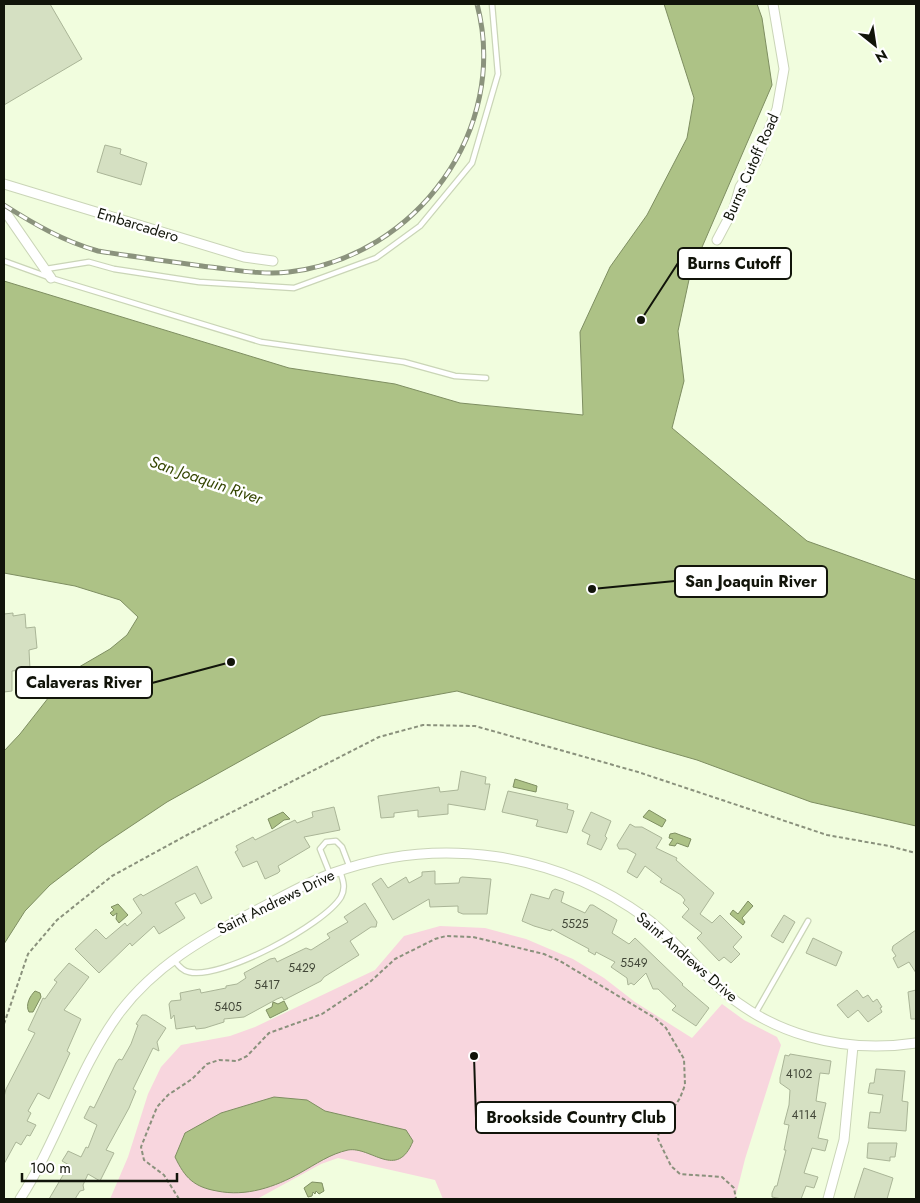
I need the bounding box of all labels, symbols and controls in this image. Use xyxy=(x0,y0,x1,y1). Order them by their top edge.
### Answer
north arrow xyxy=(850,20,900,70)
text: N xyxy=(872,45,891,68)
street label: Burns Cutoff Road xyxy=(718,110,784,224)
street label: Embarcadero xyxy=(94,202,182,248)
callout: Burns Cutoff xyxy=(678,248,791,279)
text: Burns Cutoff xyxy=(687,252,782,275)
water label: San Joaquin River xyxy=(146,450,267,511)
callout: San Joaquin River xyxy=(675,566,827,597)
text: San Joaquin River xyxy=(685,570,817,593)
callout: Calaveras River xyxy=(16,667,152,698)
text: Calaveras River xyxy=(26,671,142,694)
street label: Saint Andrews Drive xyxy=(214,864,339,940)
street label: Saint Andrews Drive xyxy=(631,907,743,1008)
house number: 5525 xyxy=(561,915,589,933)
house number: 5549 xyxy=(620,954,648,972)
house number: 5429 xyxy=(288,959,316,977)
house number: 5417 xyxy=(254,976,280,994)
house number: 5405 xyxy=(214,998,242,1016)
house number: 4102 xyxy=(786,1065,812,1083)
callout: Brookside Country Club xyxy=(476,1102,675,1133)
text: Brookside Country Club xyxy=(486,1106,666,1129)
house number: 4114 xyxy=(792,1106,816,1124)
scale bar xyxy=(22,1150,178,1182)
text: 100 m xyxy=(30,1157,71,1179)

